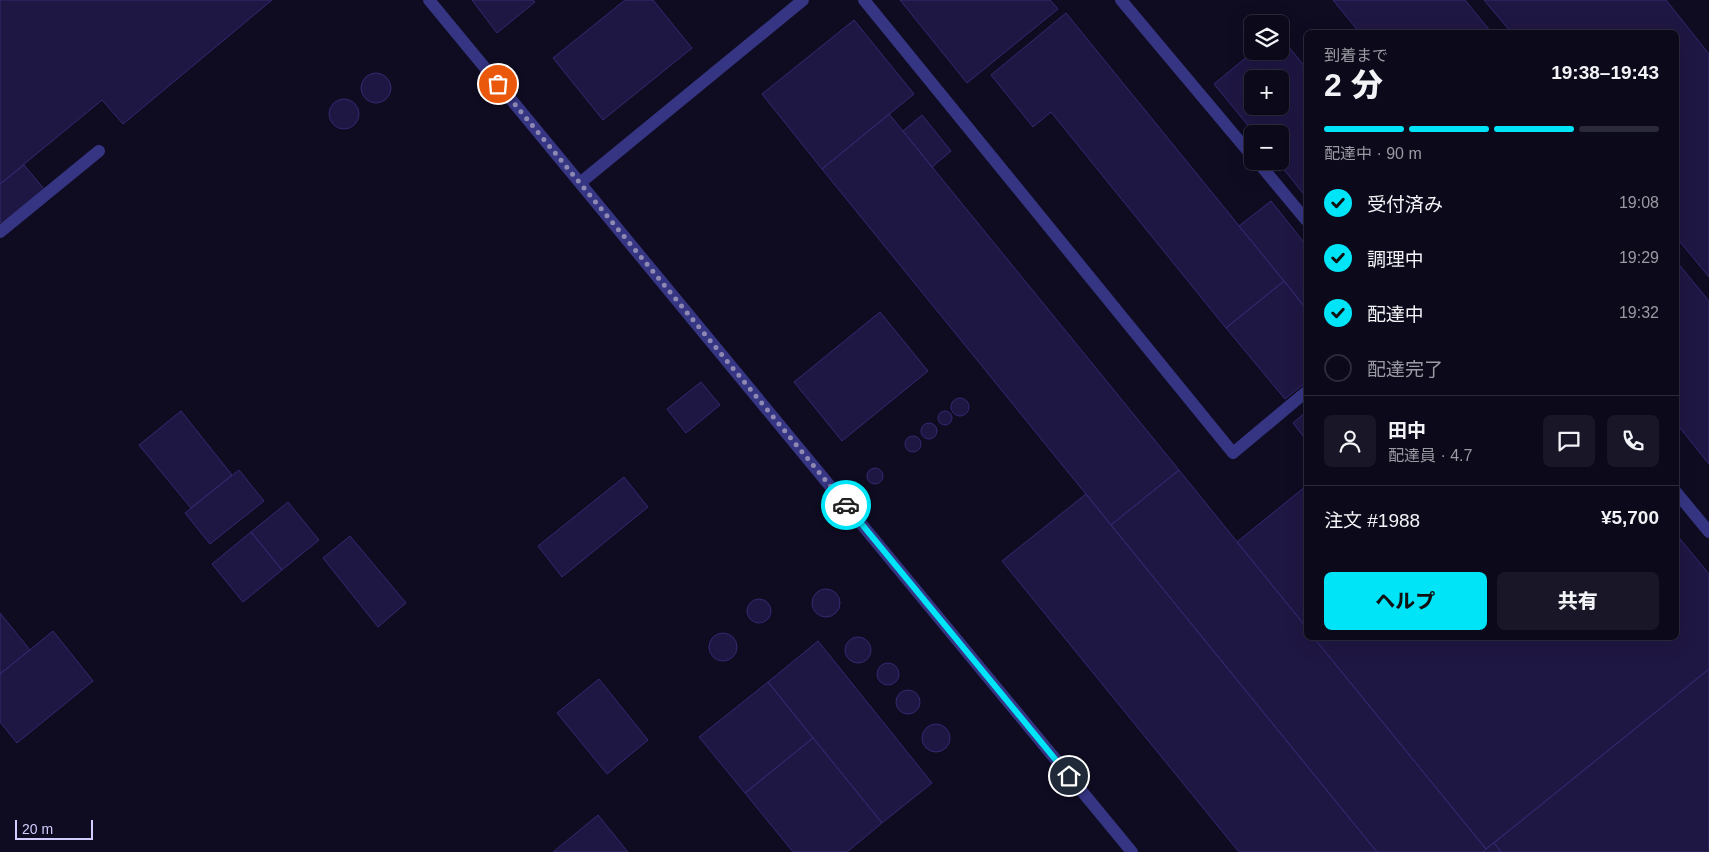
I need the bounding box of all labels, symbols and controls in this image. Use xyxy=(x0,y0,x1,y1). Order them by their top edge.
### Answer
map controls xyxy=(1244,15,1289,170)
button: layers xyxy=(1244,15,1289,60)
text: 到着まで xyxy=(1324,47,1388,64)
text: 19:38–19:43 xyxy=(1551,62,1659,83)
pin xyxy=(477,63,519,105)
text: 2 分 xyxy=(1324,67,1383,103)
icon: bag xyxy=(484,70,512,98)
button: + xyxy=(1244,70,1289,115)
button: − xyxy=(1244,125,1289,170)
text: 配達中 · 90 m xyxy=(1324,145,1422,162)
icon: check xyxy=(1324,189,1352,217)
text: 受付済み xyxy=(1367,194,1443,215)
text: 19:08 xyxy=(1619,194,1659,211)
icon: check xyxy=(1324,244,1352,272)
text: 調理中 xyxy=(1367,249,1424,270)
text: 19:29 xyxy=(1619,249,1659,266)
icon: check xyxy=(1324,299,1352,327)
text: 配達中 xyxy=(1367,304,1424,325)
text: 19:32 xyxy=(1619,304,1659,321)
text: 配達完了 xyxy=(1367,359,1443,380)
button: person xyxy=(1324,415,1376,467)
button: chat xyxy=(1543,415,1595,467)
button: phone xyxy=(1607,415,1659,467)
text: 田中 xyxy=(1388,420,1426,441)
text: 配達員 · 4.7 xyxy=(1388,447,1472,464)
courier xyxy=(821,480,871,530)
icon: car xyxy=(832,491,860,519)
text: ¥5,700 xyxy=(1601,507,1659,528)
text: 注文 #1988 xyxy=(1324,510,1420,531)
button: ヘルプ xyxy=(1324,572,1487,630)
button: 共有 xyxy=(1497,572,1659,630)
pin xyxy=(1048,755,1090,797)
icon: home xyxy=(1055,762,1083,790)
scale bar xyxy=(15,817,92,840)
text: 20 m xyxy=(22,821,53,837)

